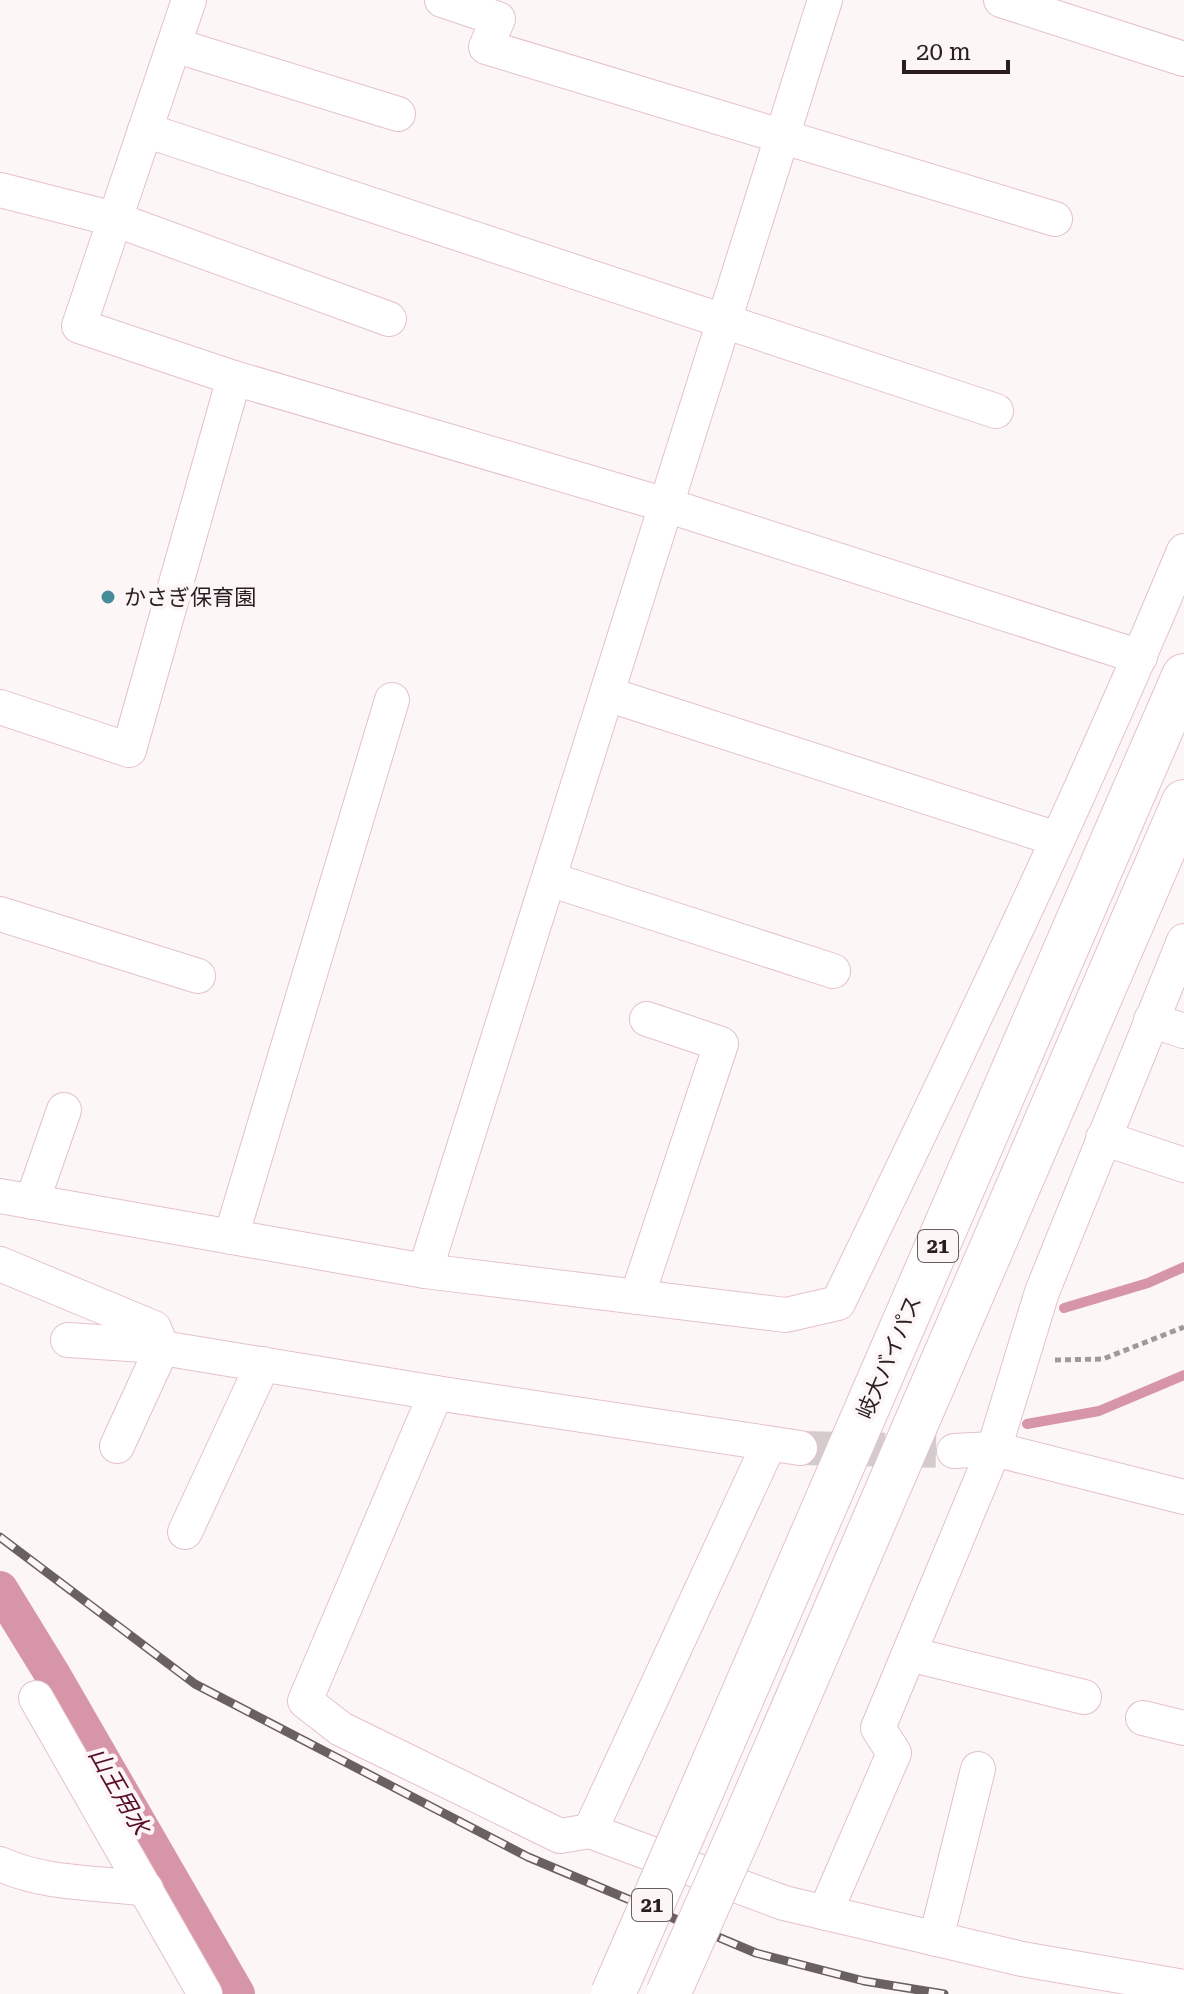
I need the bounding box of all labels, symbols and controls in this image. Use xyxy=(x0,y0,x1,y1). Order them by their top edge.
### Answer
scale bar xyxy=(904,24,1008,74)
text: 20 m xyxy=(916,38,971,66)
place label: かさぎ保育園 xyxy=(124,585,256,610)
marker: かさぎ保育園 xyxy=(99,588,117,606)
road number: 21 xyxy=(918,1230,958,1262)
street label: 岐大バイパス xyxy=(852,1292,926,1422)
water label: 山王用水 xyxy=(83,1742,157,1842)
road number: 21 xyxy=(632,1889,672,1921)

